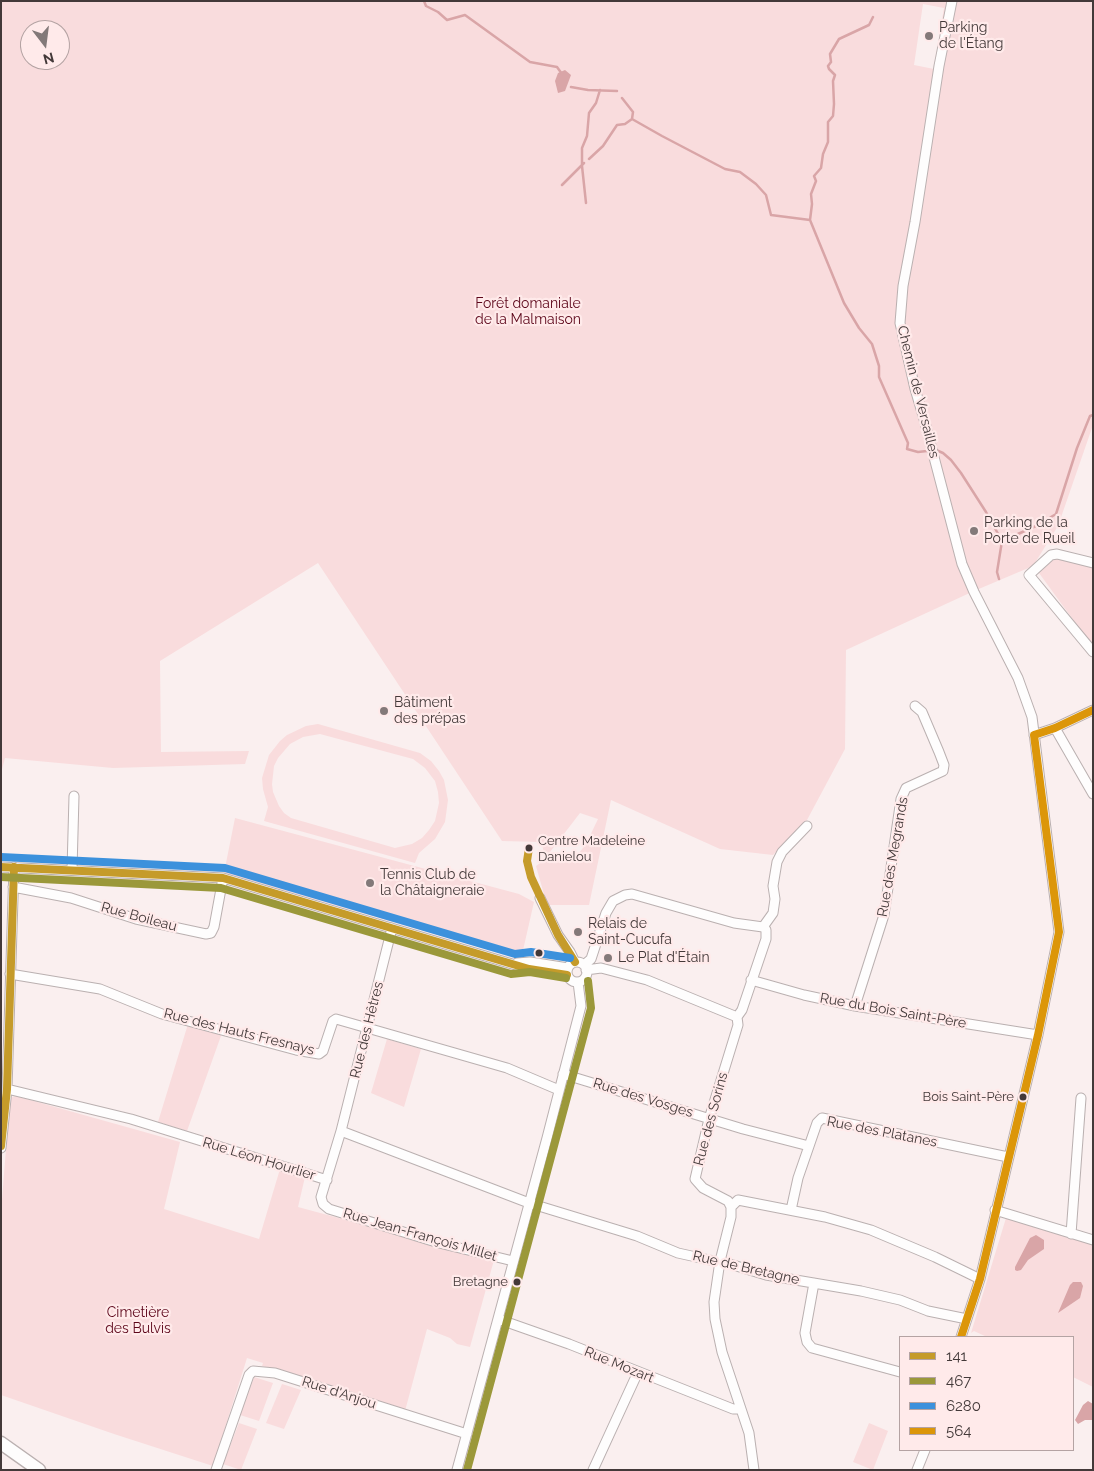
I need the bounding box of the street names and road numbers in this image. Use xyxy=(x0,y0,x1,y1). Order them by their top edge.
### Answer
street label: Chemin de Versailles xyxy=(893,324,943,460)
street label: Rue des Megrands xyxy=(874,796,912,918)
street label: Rue Boileau xyxy=(99,899,179,935)
street label: Rue des Hêtres xyxy=(347,980,387,1080)
street label: Rue du Bois Saint-Père xyxy=(819,990,967,1032)
street label: Rue des Hauts Fresnays xyxy=(162,1005,316,1059)
street label: Rue des Sorins xyxy=(690,1070,732,1168)
street label: Rue des Vosges xyxy=(591,1075,695,1121)
street label: Rue des Platanes xyxy=(825,1113,939,1151)
street label: Rue Léon Hourlier xyxy=(201,1134,317,1184)
street label: Rue Jean-François Millet xyxy=(341,1205,499,1265)
street label: Rue de Bretagne xyxy=(691,1248,801,1288)
street label: Rue Mozart xyxy=(582,1343,656,1387)
street label: Rue d'Anjou xyxy=(300,1373,378,1413)

